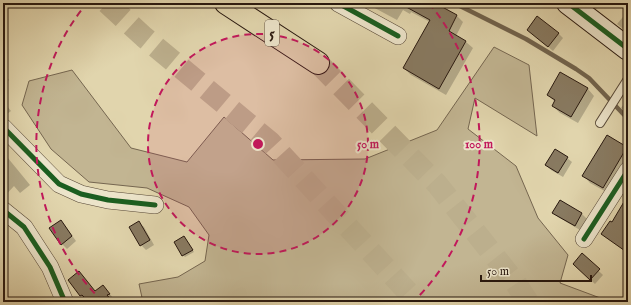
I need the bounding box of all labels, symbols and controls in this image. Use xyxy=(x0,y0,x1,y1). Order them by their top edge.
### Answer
road number: 5 xyxy=(265,20,279,46)
centre of rings xyxy=(251,137,265,151)
text: 50 m xyxy=(357,137,380,152)
text: 100 m xyxy=(465,137,494,152)
scale bar xyxy=(481,257,591,283)
text: 50 m xyxy=(487,264,509,279)

